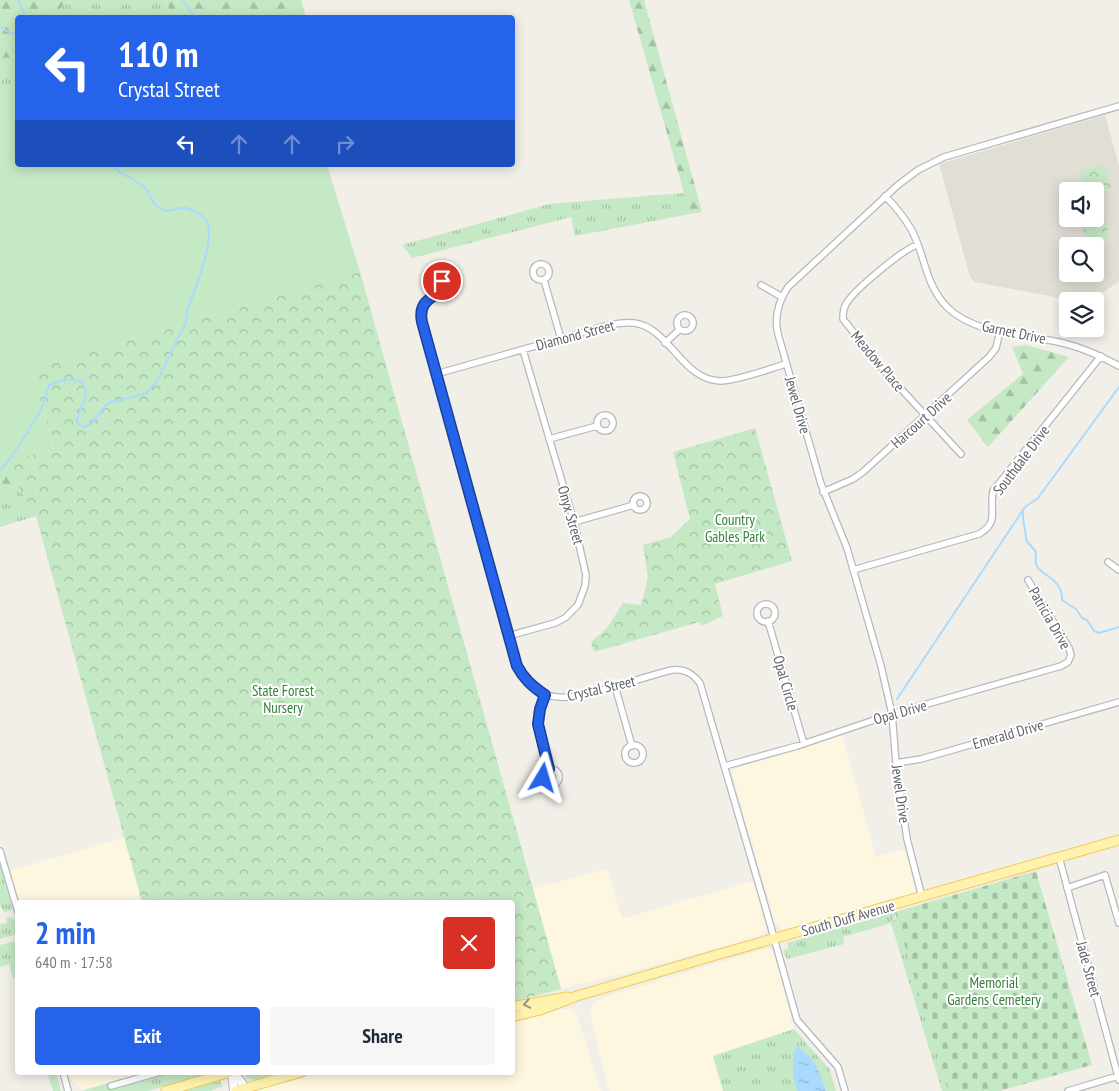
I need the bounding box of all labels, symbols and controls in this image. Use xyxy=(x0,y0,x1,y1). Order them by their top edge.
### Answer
text: 110 m xyxy=(118,31,199,77)
icon: left xyxy=(35,35,100,100)
text: Crystal Street xyxy=(118,75,220,103)
icon: left xyxy=(172,130,200,158)
icon: ahead xyxy=(225,130,253,158)
icon: ahead xyxy=(278,130,306,158)
icon: right xyxy=(331,130,359,158)
map controls xyxy=(1059,182,1104,337)
button: sound xyxy=(1059,182,1104,227)
button: search xyxy=(1059,237,1104,282)
pin xyxy=(421,260,463,302)
icon: arrive xyxy=(428,267,456,295)
button: layers xyxy=(1059,292,1104,337)
street label: Diamond Street xyxy=(534,315,616,355)
street label: Garnet Drive xyxy=(980,316,1048,348)
street label: Meadow Place xyxy=(847,327,909,395)
street label: Jewel Drive xyxy=(781,373,815,436)
street label: Harcourt Drive xyxy=(887,388,955,452)
street label: Southdale Drive xyxy=(989,421,1053,499)
street label: Onyx Street xyxy=(554,483,588,547)
park label: Country Gables Park xyxy=(705,510,765,546)
street label: Patricia Drive xyxy=(1025,583,1075,653)
street label: Opal Circle xyxy=(769,653,803,713)
street label: Crystal Street xyxy=(565,671,637,705)
park label: State Forest Nursery xyxy=(252,681,314,717)
street label: Opal Drive xyxy=(871,695,929,729)
street label: Emerald Drive xyxy=(970,715,1046,753)
position arrow xyxy=(516,751,568,803)
street label: Jewel Drive xyxy=(887,763,914,824)
street label: South Duff Avenue xyxy=(799,896,897,940)
text: 2 min xyxy=(35,913,96,952)
button: close xyxy=(443,917,495,969)
street label: Jade Street xyxy=(1072,938,1105,999)
text: 640 m · 17:58 xyxy=(35,952,113,972)
park label: Memorial Gardens Cemetery xyxy=(947,973,1041,1009)
one-way arrow xyxy=(523,998,532,1008)
button: Exit xyxy=(35,1007,260,1065)
button: Share xyxy=(270,1007,495,1065)

